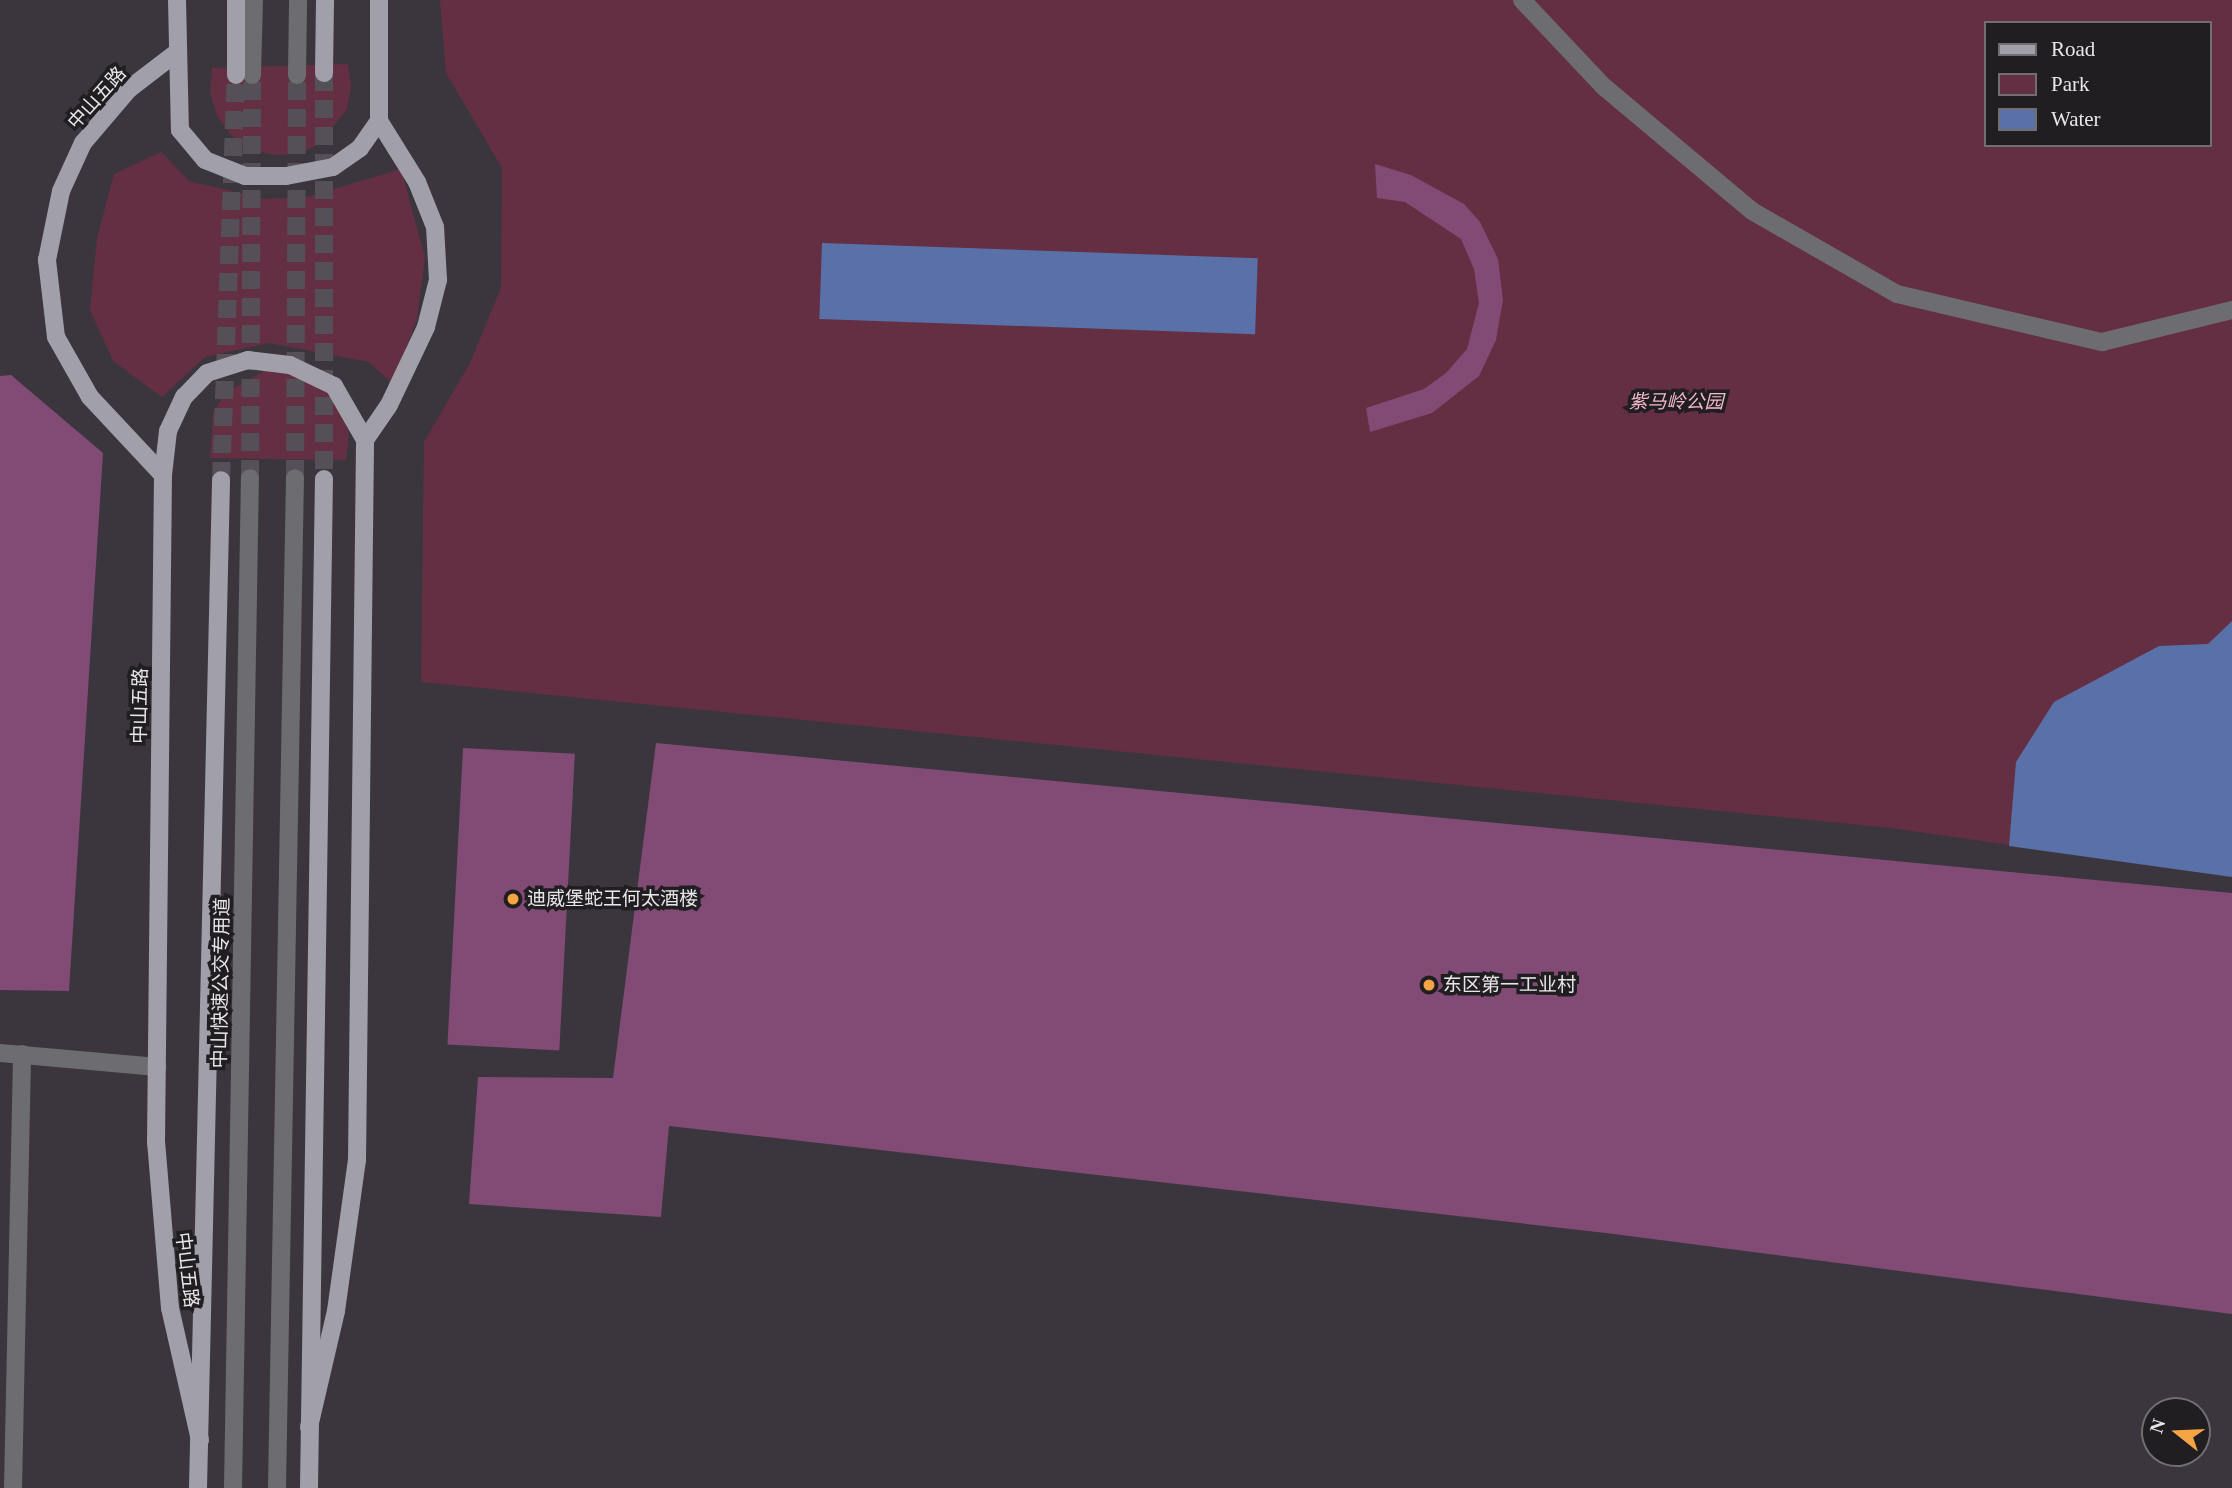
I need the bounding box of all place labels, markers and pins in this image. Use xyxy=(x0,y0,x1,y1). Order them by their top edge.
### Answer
place label: 迪威堡蛇王何太酒楼 xyxy=(527,888,698,910)
marker: 迪威堡蛇王何太酒楼 xyxy=(505,891,521,907)
place label: 东区第一工业村 xyxy=(1443,974,1576,996)
marker: 东区第一工业村 xyxy=(1421,977,1437,993)

